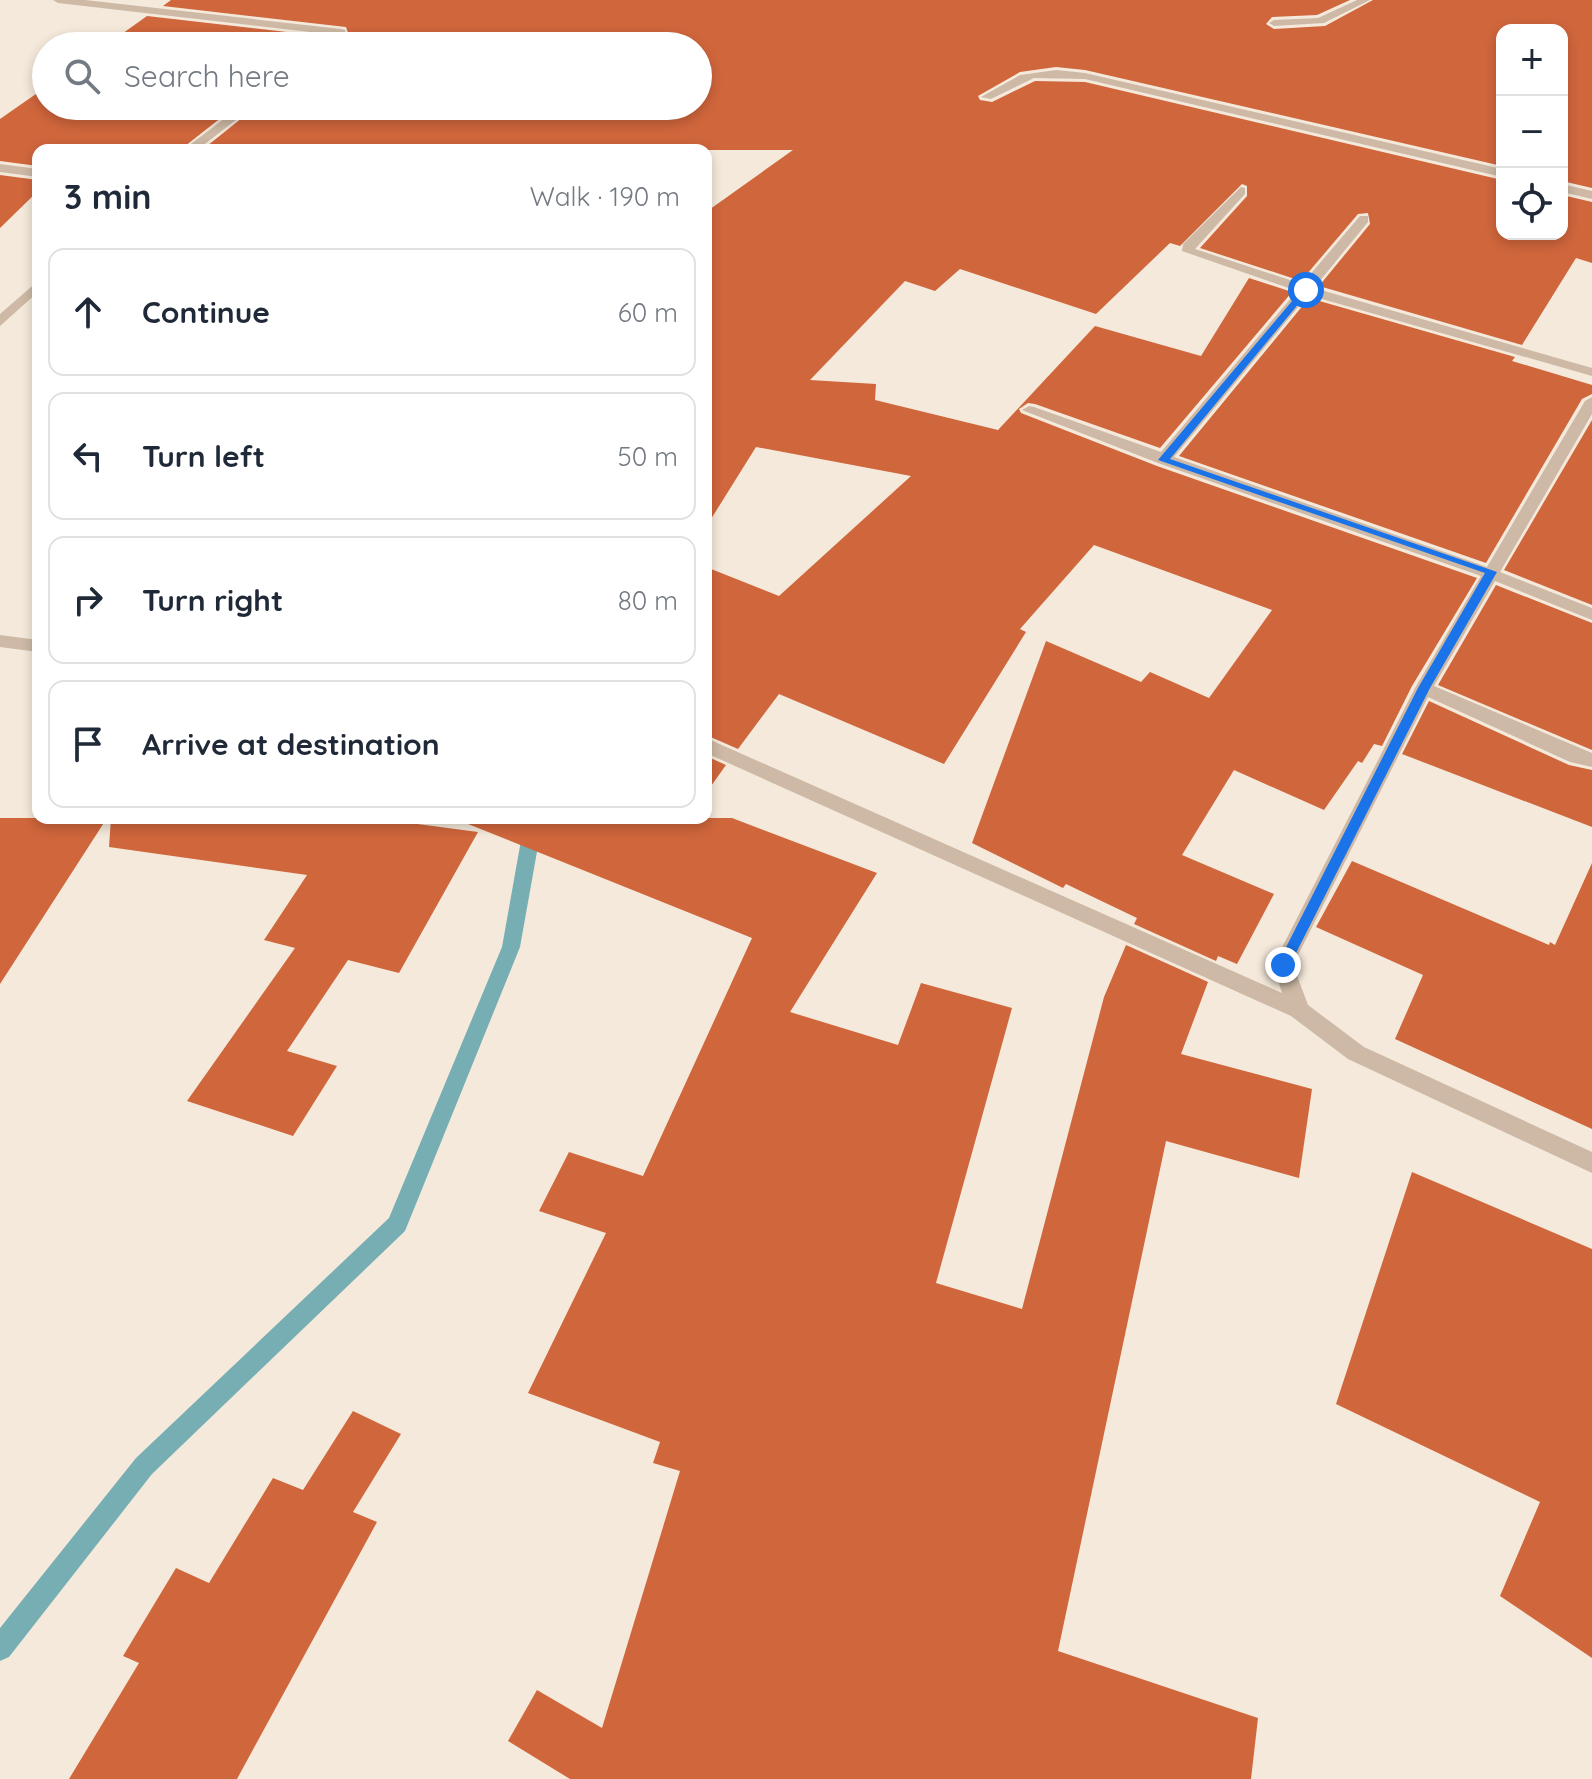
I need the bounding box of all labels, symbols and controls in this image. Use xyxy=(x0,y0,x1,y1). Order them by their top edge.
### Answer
map controls xyxy=(1496,24,1568,240)
button: + xyxy=(1496,24,1568,96)
search box xyxy=(32,32,712,120)
icon: search xyxy=(60,54,104,98)
text: Search here xyxy=(124,57,290,95)
button: − xyxy=(1496,96,1568,168)
button: locate xyxy=(1496,168,1568,240)
text: 3 min xyxy=(64,175,151,218)
text: Walk · 190 m xyxy=(530,180,680,213)
route start xyxy=(1288,272,1324,308)
icon: ahead xyxy=(66,290,110,334)
text: Continue xyxy=(142,293,270,331)
text: 60 m xyxy=(618,296,678,329)
icon: left xyxy=(66,434,110,478)
text: Turn left xyxy=(142,437,265,475)
text: 50 m xyxy=(618,440,678,473)
icon: right xyxy=(66,578,110,622)
text: Turn right xyxy=(142,581,283,619)
text: 80 m xyxy=(618,584,678,617)
icon: arrive xyxy=(66,722,110,766)
text: Arrive at destination xyxy=(142,725,440,763)
route end xyxy=(1265,947,1301,983)

